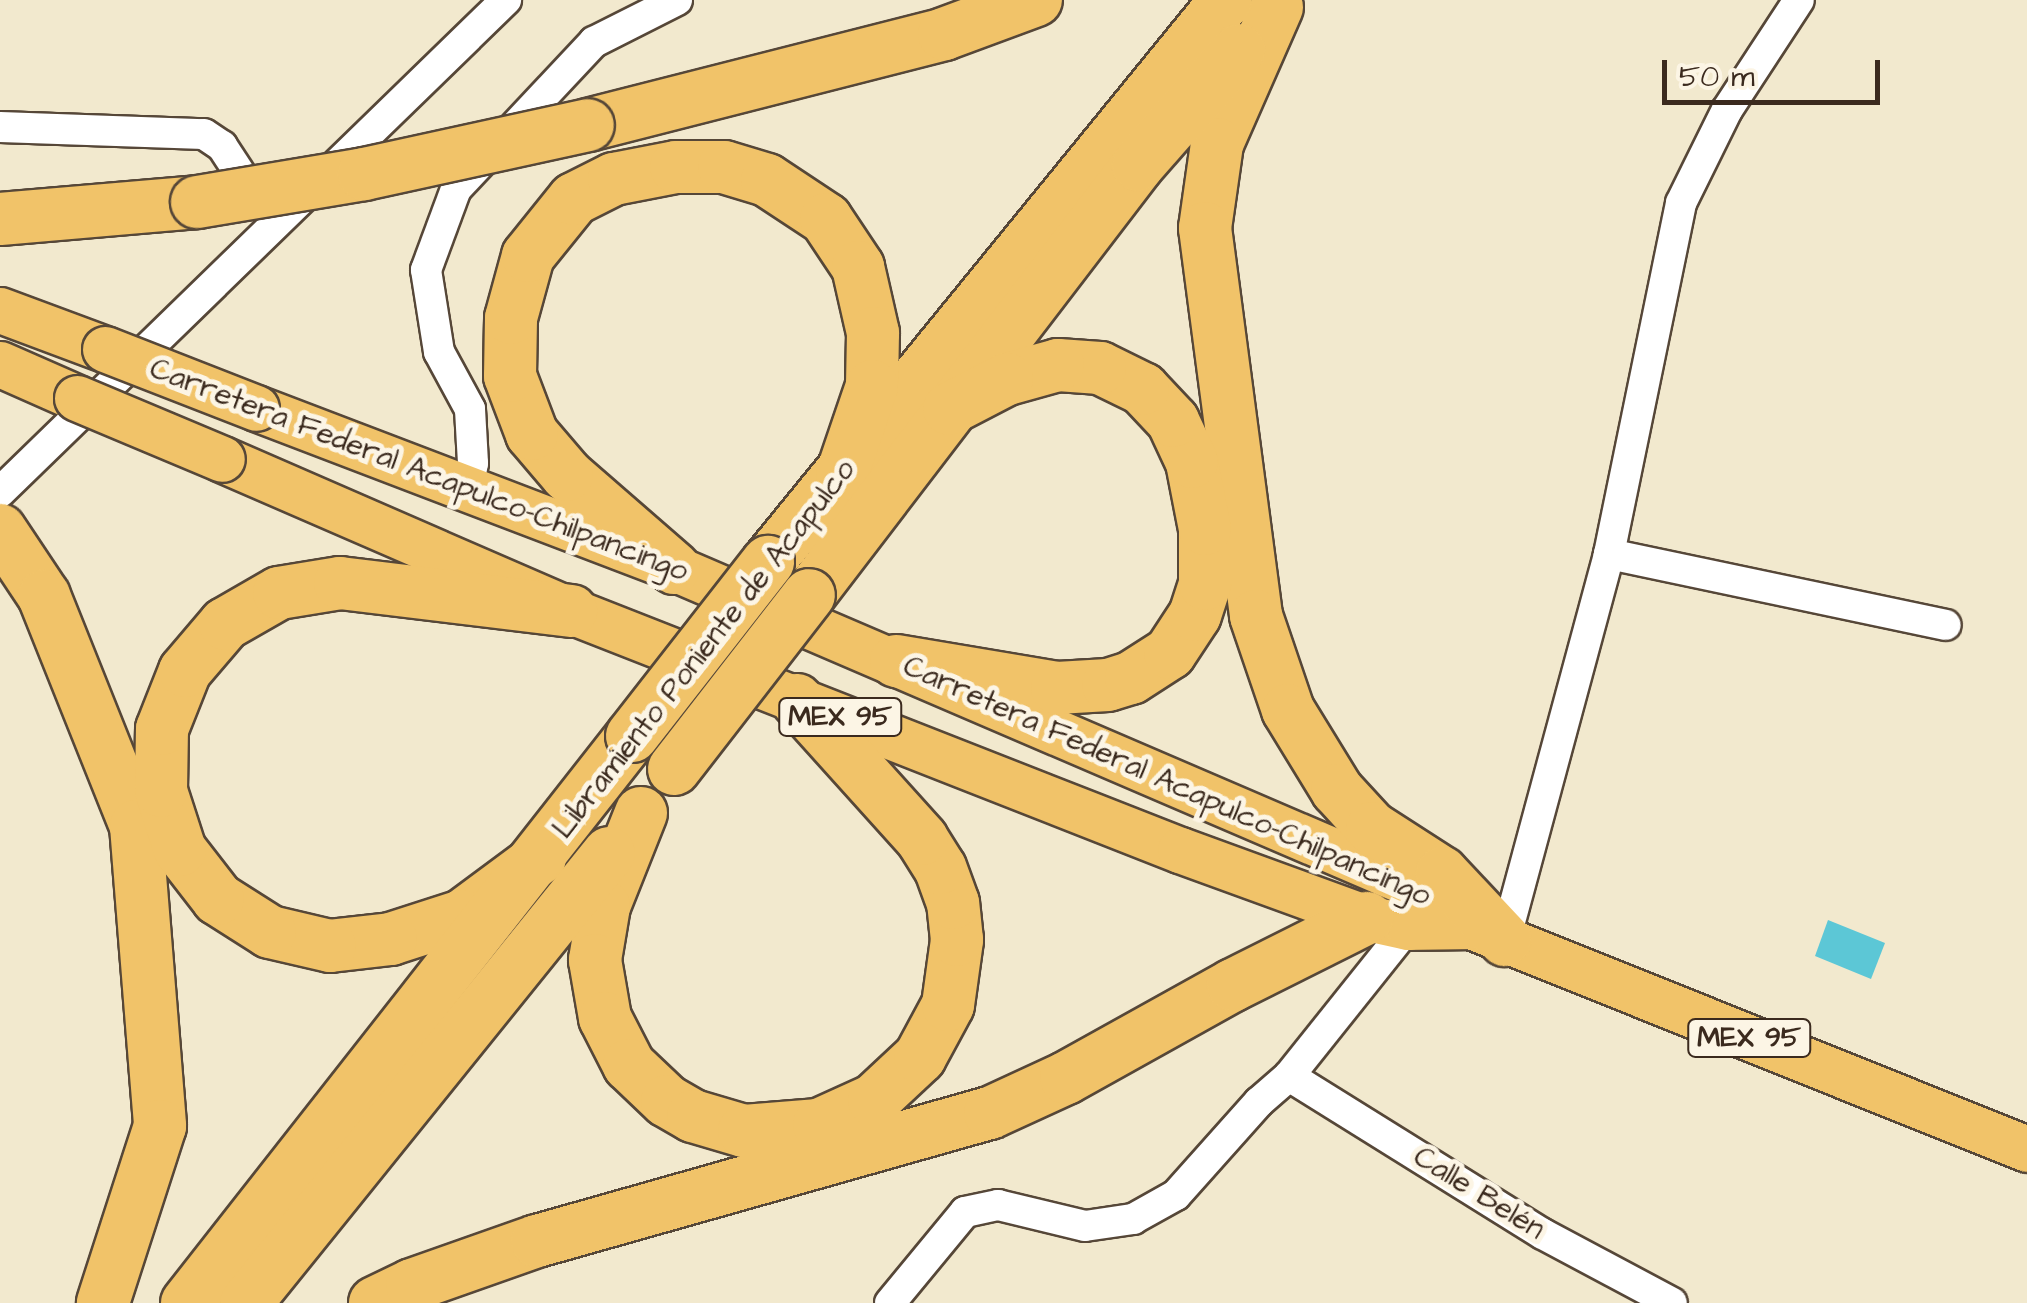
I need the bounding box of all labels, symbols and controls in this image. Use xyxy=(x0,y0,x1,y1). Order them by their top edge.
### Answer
scale bar xyxy=(1667,40,1884,102)
text: 50 m xyxy=(1679,56,1755,98)
street label: Carretera Federal Acapulco-Chilpancingo xyxy=(145,350,693,590)
street label: Libramiento Poniente de Acapulco xyxy=(545,452,863,846)
street label: Carretera Federal Acapulco-Chilpancingo xyxy=(898,648,1436,914)
road number: MEX 95 xyxy=(778,694,902,740)
road number: MEX 95 xyxy=(1686,1015,1812,1061)
street label: Calle Belén xyxy=(1407,1139,1551,1247)

